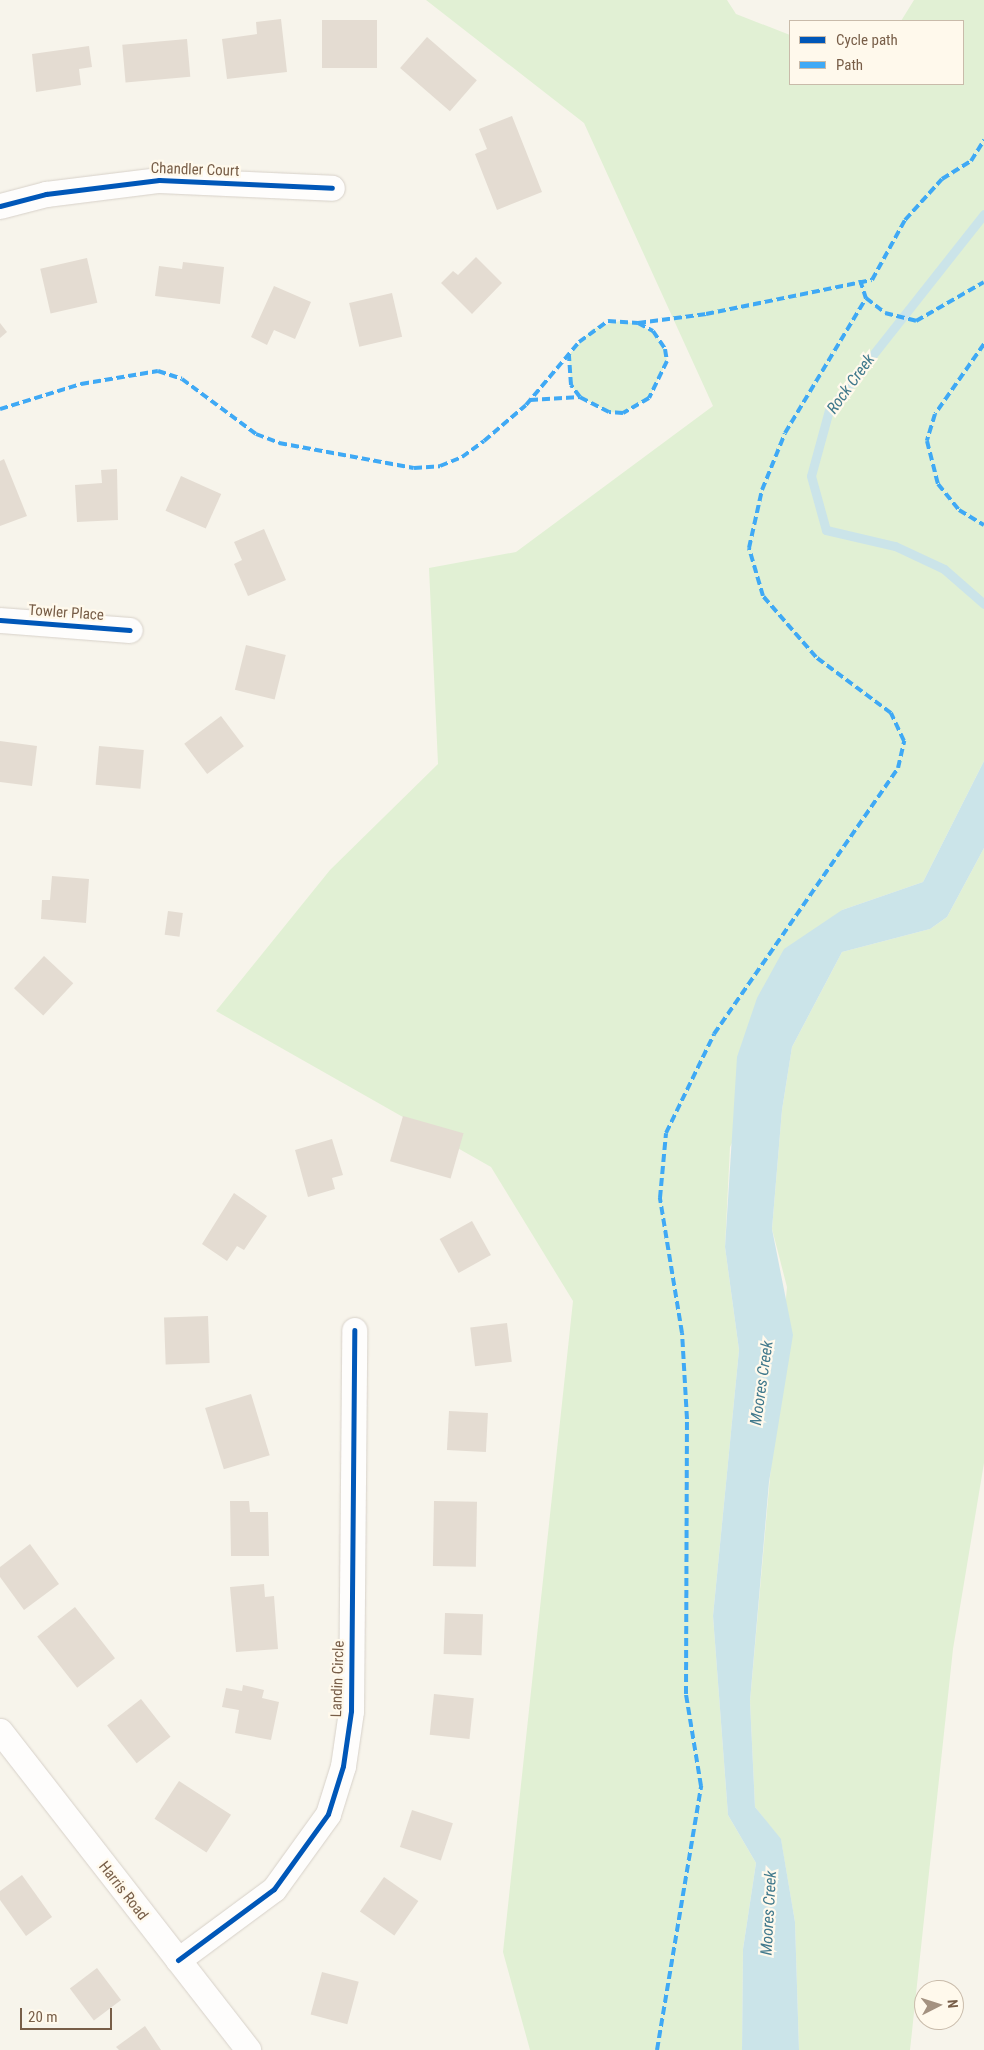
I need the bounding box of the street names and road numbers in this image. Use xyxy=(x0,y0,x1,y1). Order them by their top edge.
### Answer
street label: Chandler Court xyxy=(150,159,240,181)
street label: Towler Place xyxy=(28,601,104,625)
street label: Landin Circle xyxy=(328,1640,348,1718)
street label: Harris Road xyxy=(95,1858,151,1924)

